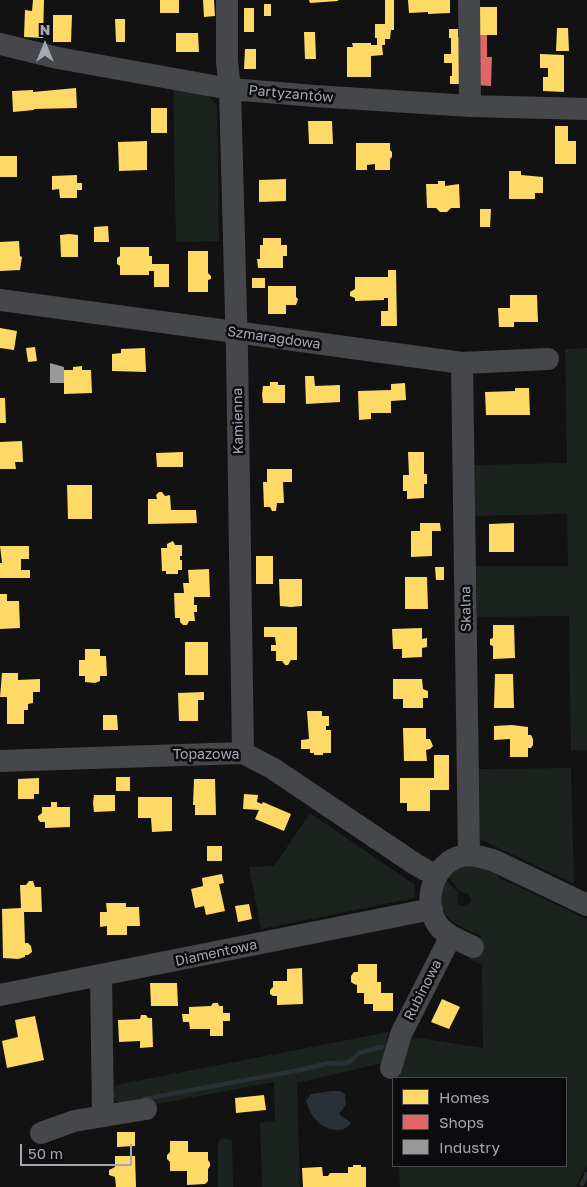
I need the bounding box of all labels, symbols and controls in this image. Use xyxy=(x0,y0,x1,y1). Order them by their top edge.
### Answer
north arrow xyxy=(20,20,70,70)
text: N xyxy=(40,21,50,38)
street label: Partyzantów xyxy=(248,82,334,106)
street label: Szmaragdowa xyxy=(226,323,322,353)
street label: Kamienna xyxy=(229,387,247,455)
street label: Skalna xyxy=(457,586,475,632)
street label: Topazowa xyxy=(173,747,239,763)
street label: Diamentowa xyxy=(174,936,258,970)
street label: Rubinowa xyxy=(401,957,445,1023)
legend xyxy=(392,1077,567,1167)
text: Homes xyxy=(439,1088,489,1106)
text: Shops xyxy=(439,1113,484,1131)
scale bar xyxy=(22,1134,135,1166)
text: Industry xyxy=(439,1138,500,1156)
text: 50 m xyxy=(28,1144,63,1162)

